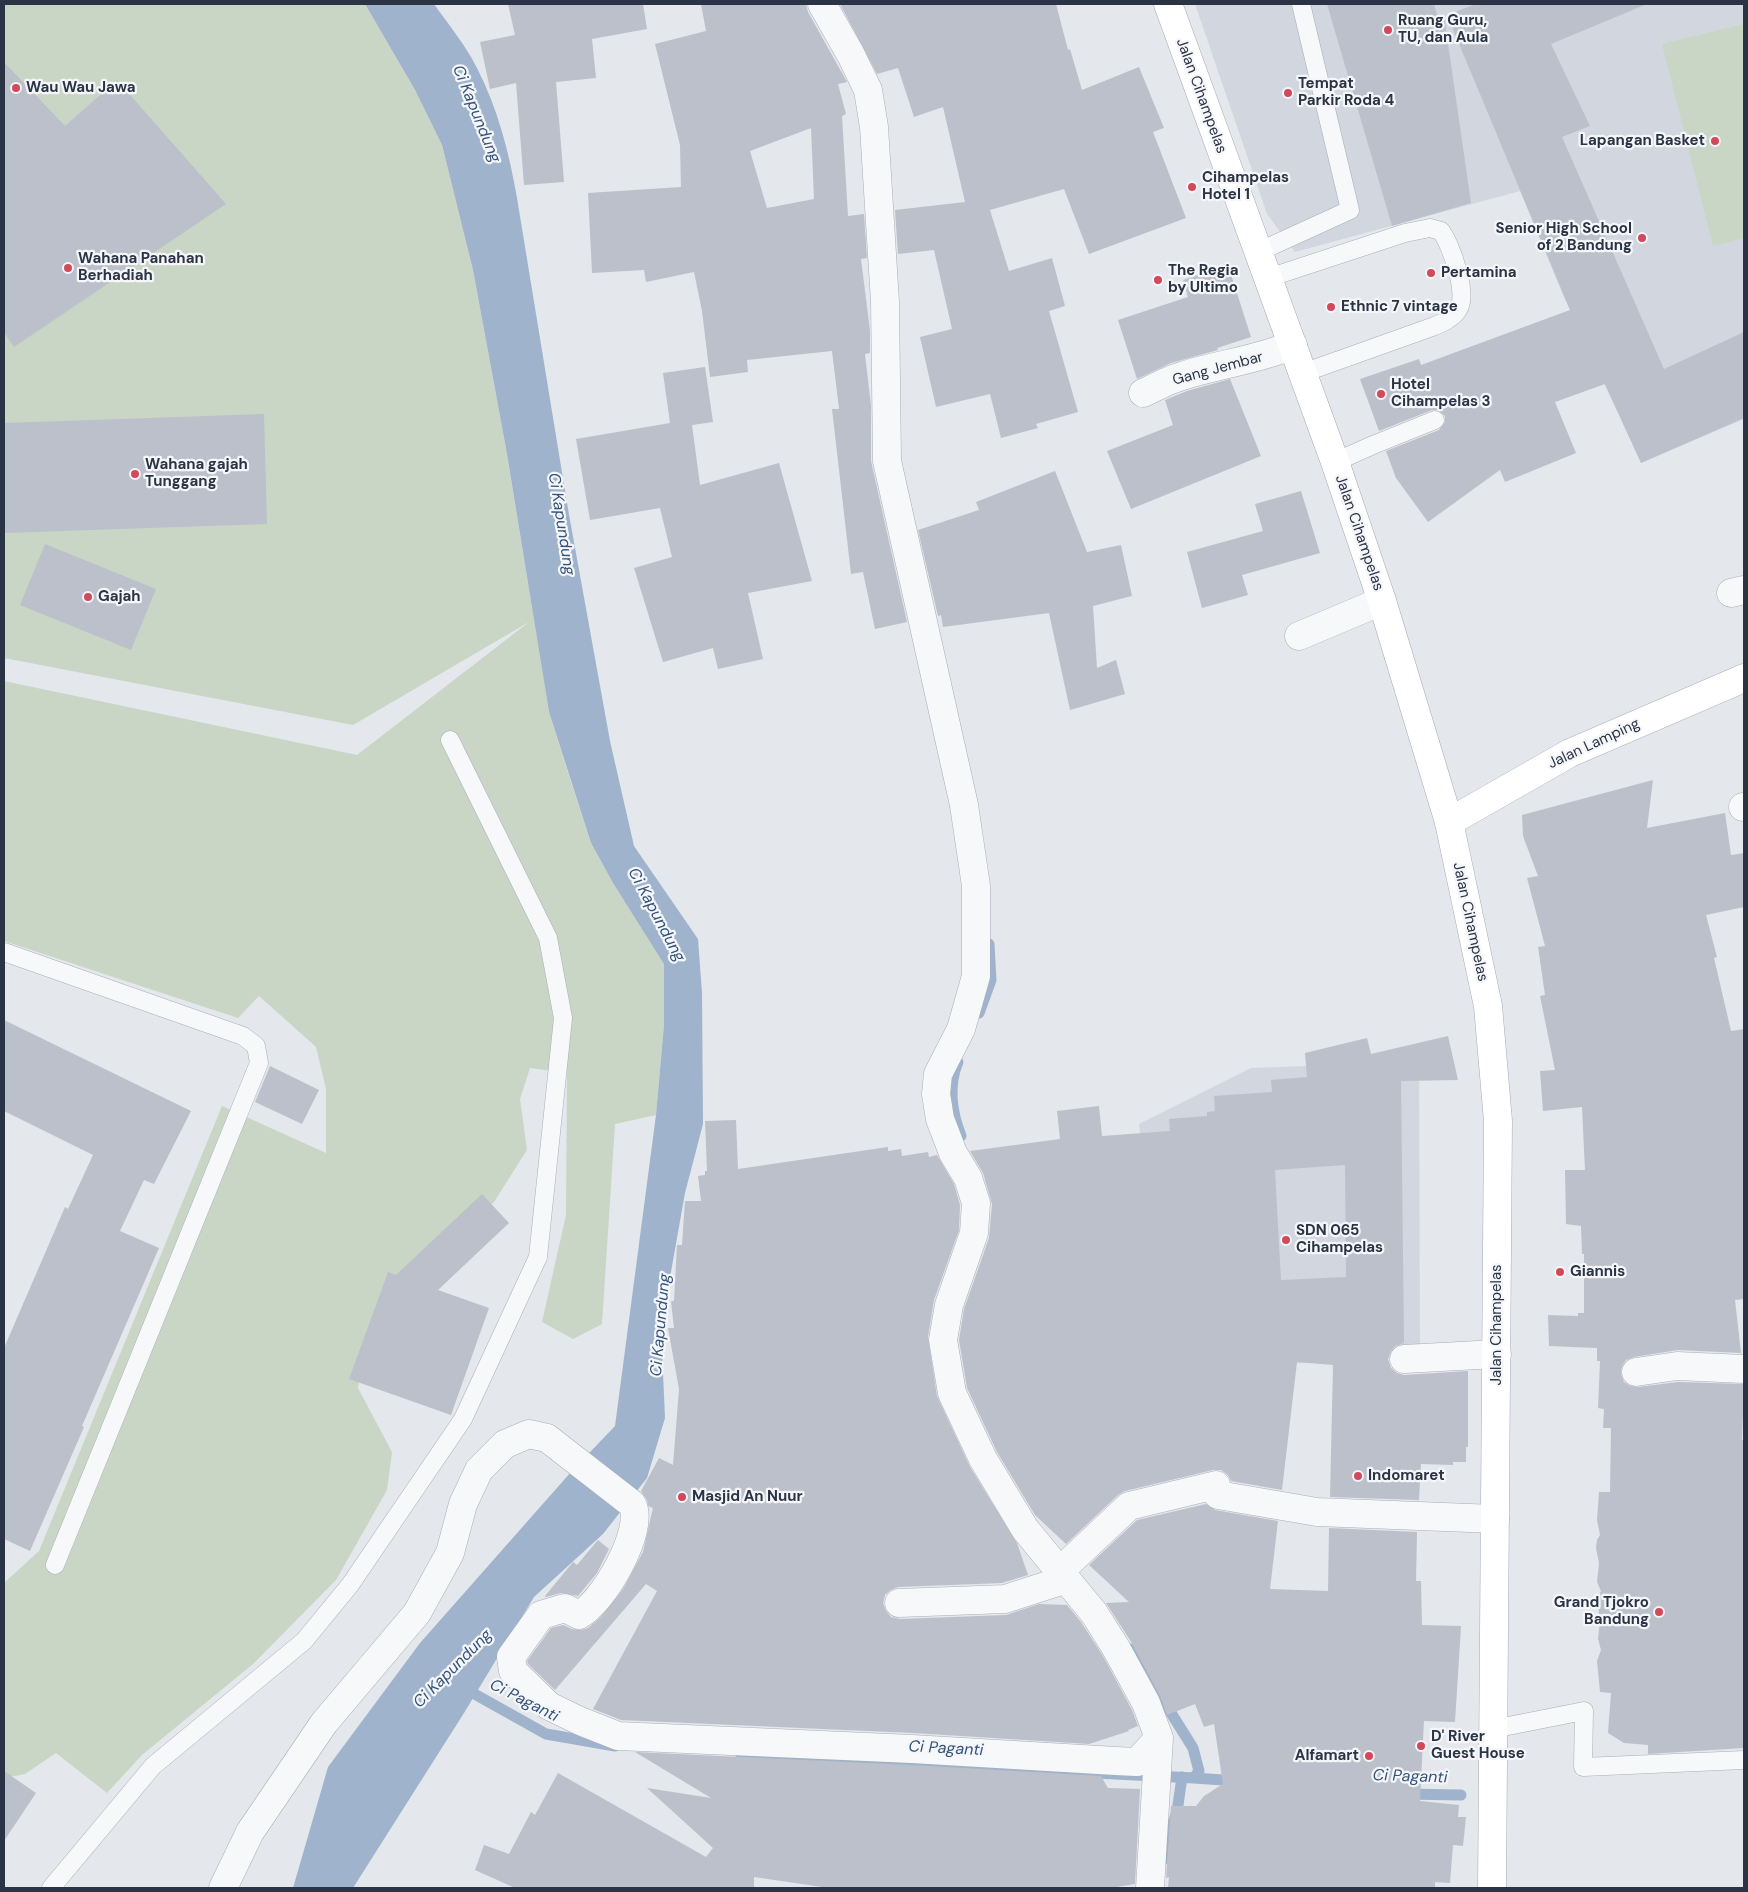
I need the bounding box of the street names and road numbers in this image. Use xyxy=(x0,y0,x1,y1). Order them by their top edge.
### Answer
street label: Jalan Cihampelas xyxy=(1172,36,1230,156)
street label: Gang Jembar xyxy=(1171,348,1265,390)
street label: Jalan Cihampelas xyxy=(1331,473,1387,593)
street label: Jalan Lamping xyxy=(1545,715,1643,773)
street label: Jalan Cihampelas xyxy=(1449,861,1491,983)
street label: Jalan Cihampelas xyxy=(1488,1264,1506,1386)

